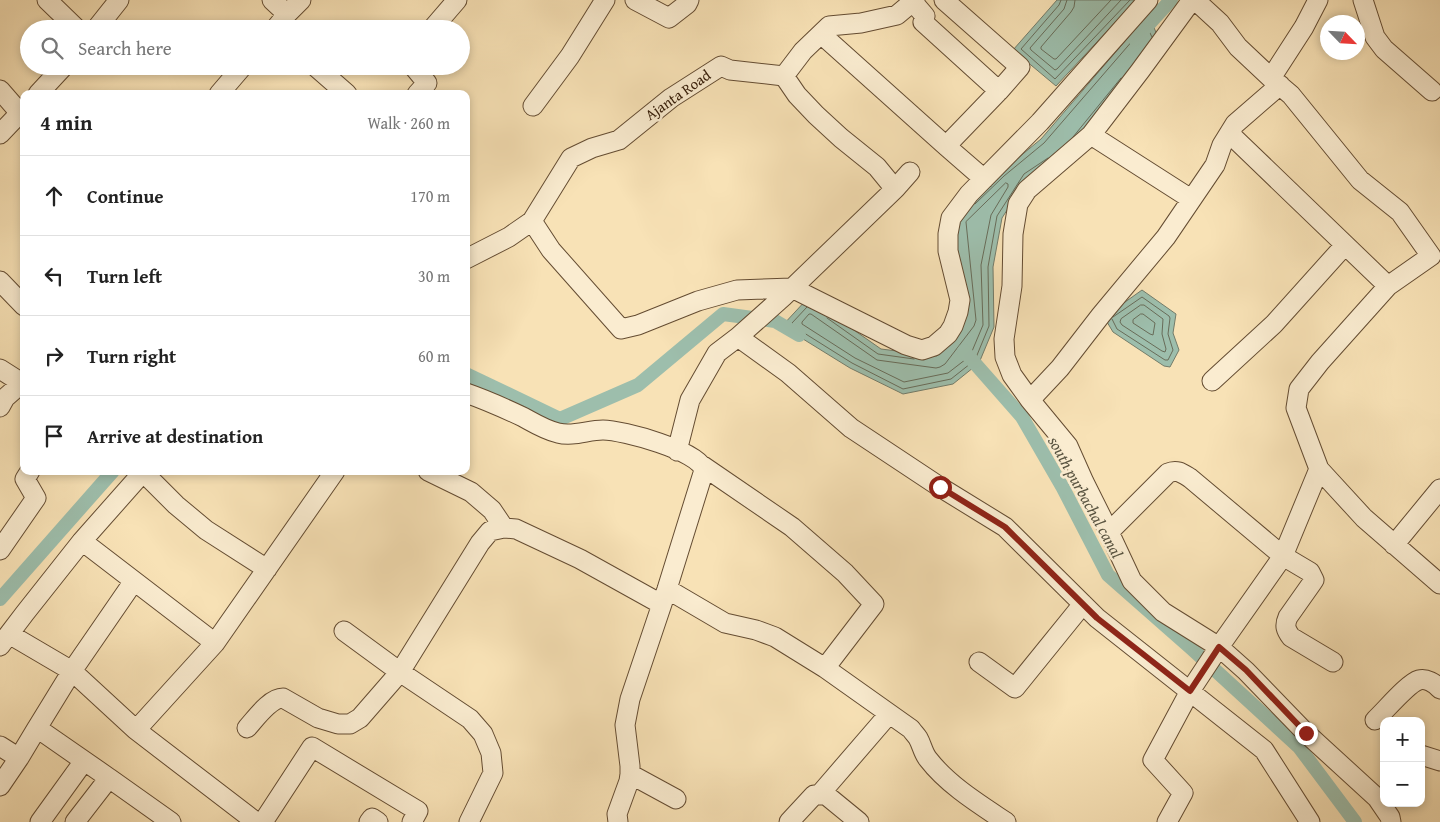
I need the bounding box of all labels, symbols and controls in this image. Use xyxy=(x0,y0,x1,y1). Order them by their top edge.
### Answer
north arrow xyxy=(1320,15,1365,60)
search box xyxy=(20,20,470,75)
icon: search xyxy=(38,34,66,62)
text: Search here xyxy=(78,34,172,62)
street label: Ajanta Road xyxy=(641,64,715,125)
text: 4 min xyxy=(40,107,92,138)
text: Walk · 260 m xyxy=(367,111,450,135)
icon: ahead xyxy=(40,182,68,210)
text: Continue xyxy=(87,182,164,210)
text: 170 m xyxy=(410,184,450,208)
icon: left xyxy=(40,262,68,290)
text: Turn left xyxy=(87,262,162,290)
text: 30 m xyxy=(418,264,450,288)
icon: right xyxy=(40,342,68,370)
text: Turn right xyxy=(87,342,176,370)
text: 60 m xyxy=(418,344,450,368)
icon: arrive xyxy=(40,422,68,450)
text: Arrive at destination xyxy=(87,422,263,450)
water label: south purbachal canal xyxy=(1042,431,1129,562)
route start xyxy=(929,476,952,499)
map controls xyxy=(1380,717,1425,807)
button: + xyxy=(1380,717,1425,762)
route end xyxy=(1295,722,1318,745)
button: − xyxy=(1380,762,1425,807)

